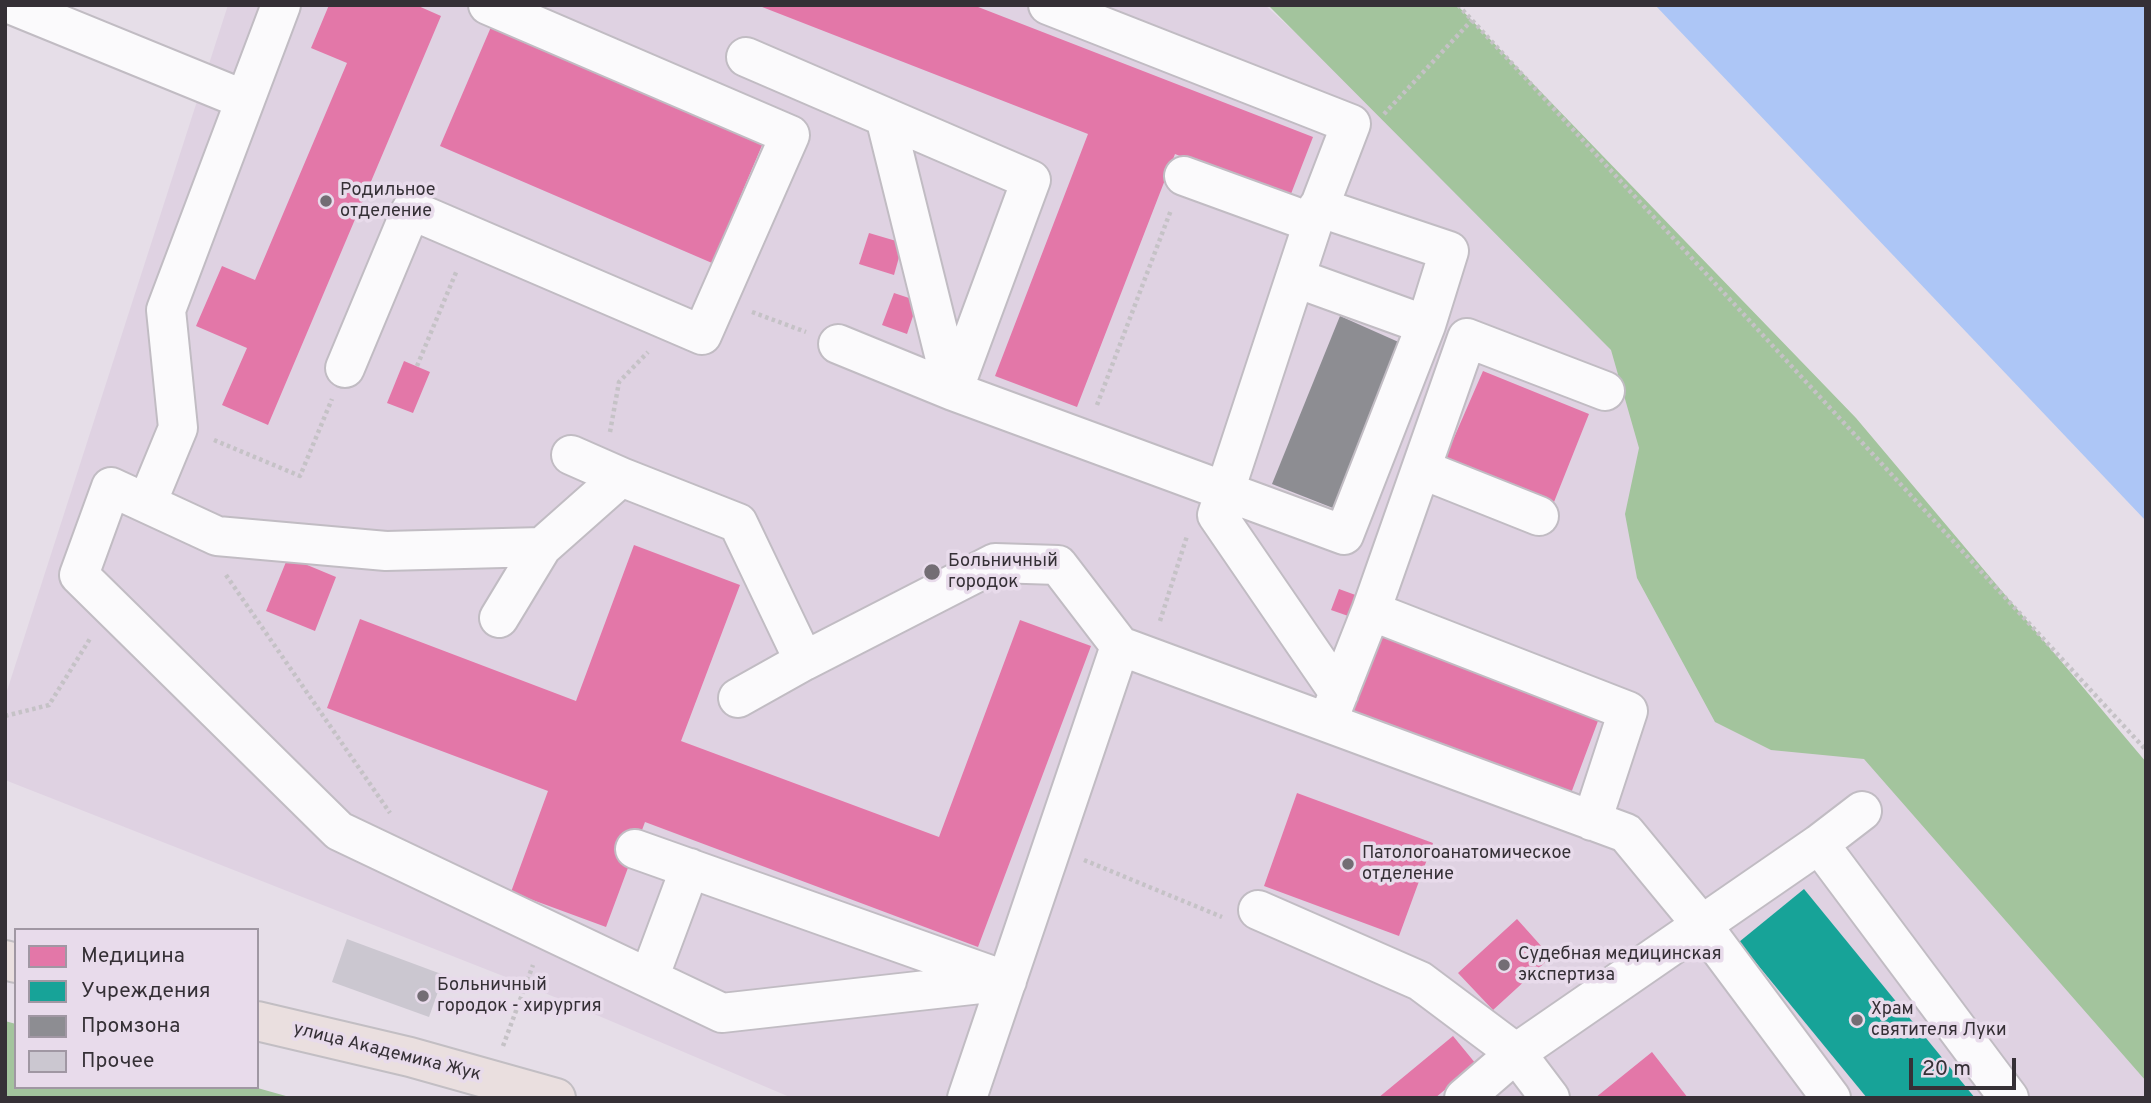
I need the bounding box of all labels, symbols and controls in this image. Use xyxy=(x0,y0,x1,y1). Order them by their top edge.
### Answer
place label: Родильное отделение xyxy=(340,180,435,222)
marker: Родильное отделение xyxy=(318,193,334,209)
place label: Больничный городок xyxy=(948,551,1058,594)
marker: Больничный городок xyxy=(922,562,942,582)
place label: Патологоанатомическое отделение xyxy=(1362,843,1571,886)
marker: Патологоанатомическое отделение xyxy=(1340,856,1356,872)
legend xyxy=(14,928,259,1089)
text: Медицина xyxy=(81,943,185,970)
place label: Судебная медицинская экспертиза xyxy=(1518,944,1721,986)
marker: Судебная медицинская экспертиза xyxy=(1496,957,1512,973)
place label: Больничный городок - хирургия xyxy=(437,975,602,1018)
text: Учреждения xyxy=(81,978,210,1005)
marker: Больничный городок - хирургия xyxy=(415,988,431,1004)
place label: Храм святителя Луки xyxy=(1871,999,2007,1042)
marker: Храм святителя Луки xyxy=(1849,1012,1865,1028)
text: Промзона xyxy=(81,1013,180,1040)
street label: улица Академика Жук xyxy=(291,1019,483,1087)
scale bar xyxy=(1913,1044,2020,1088)
text: Прочее xyxy=(81,1048,154,1075)
text: 20 m xyxy=(1922,1056,1971,1083)

